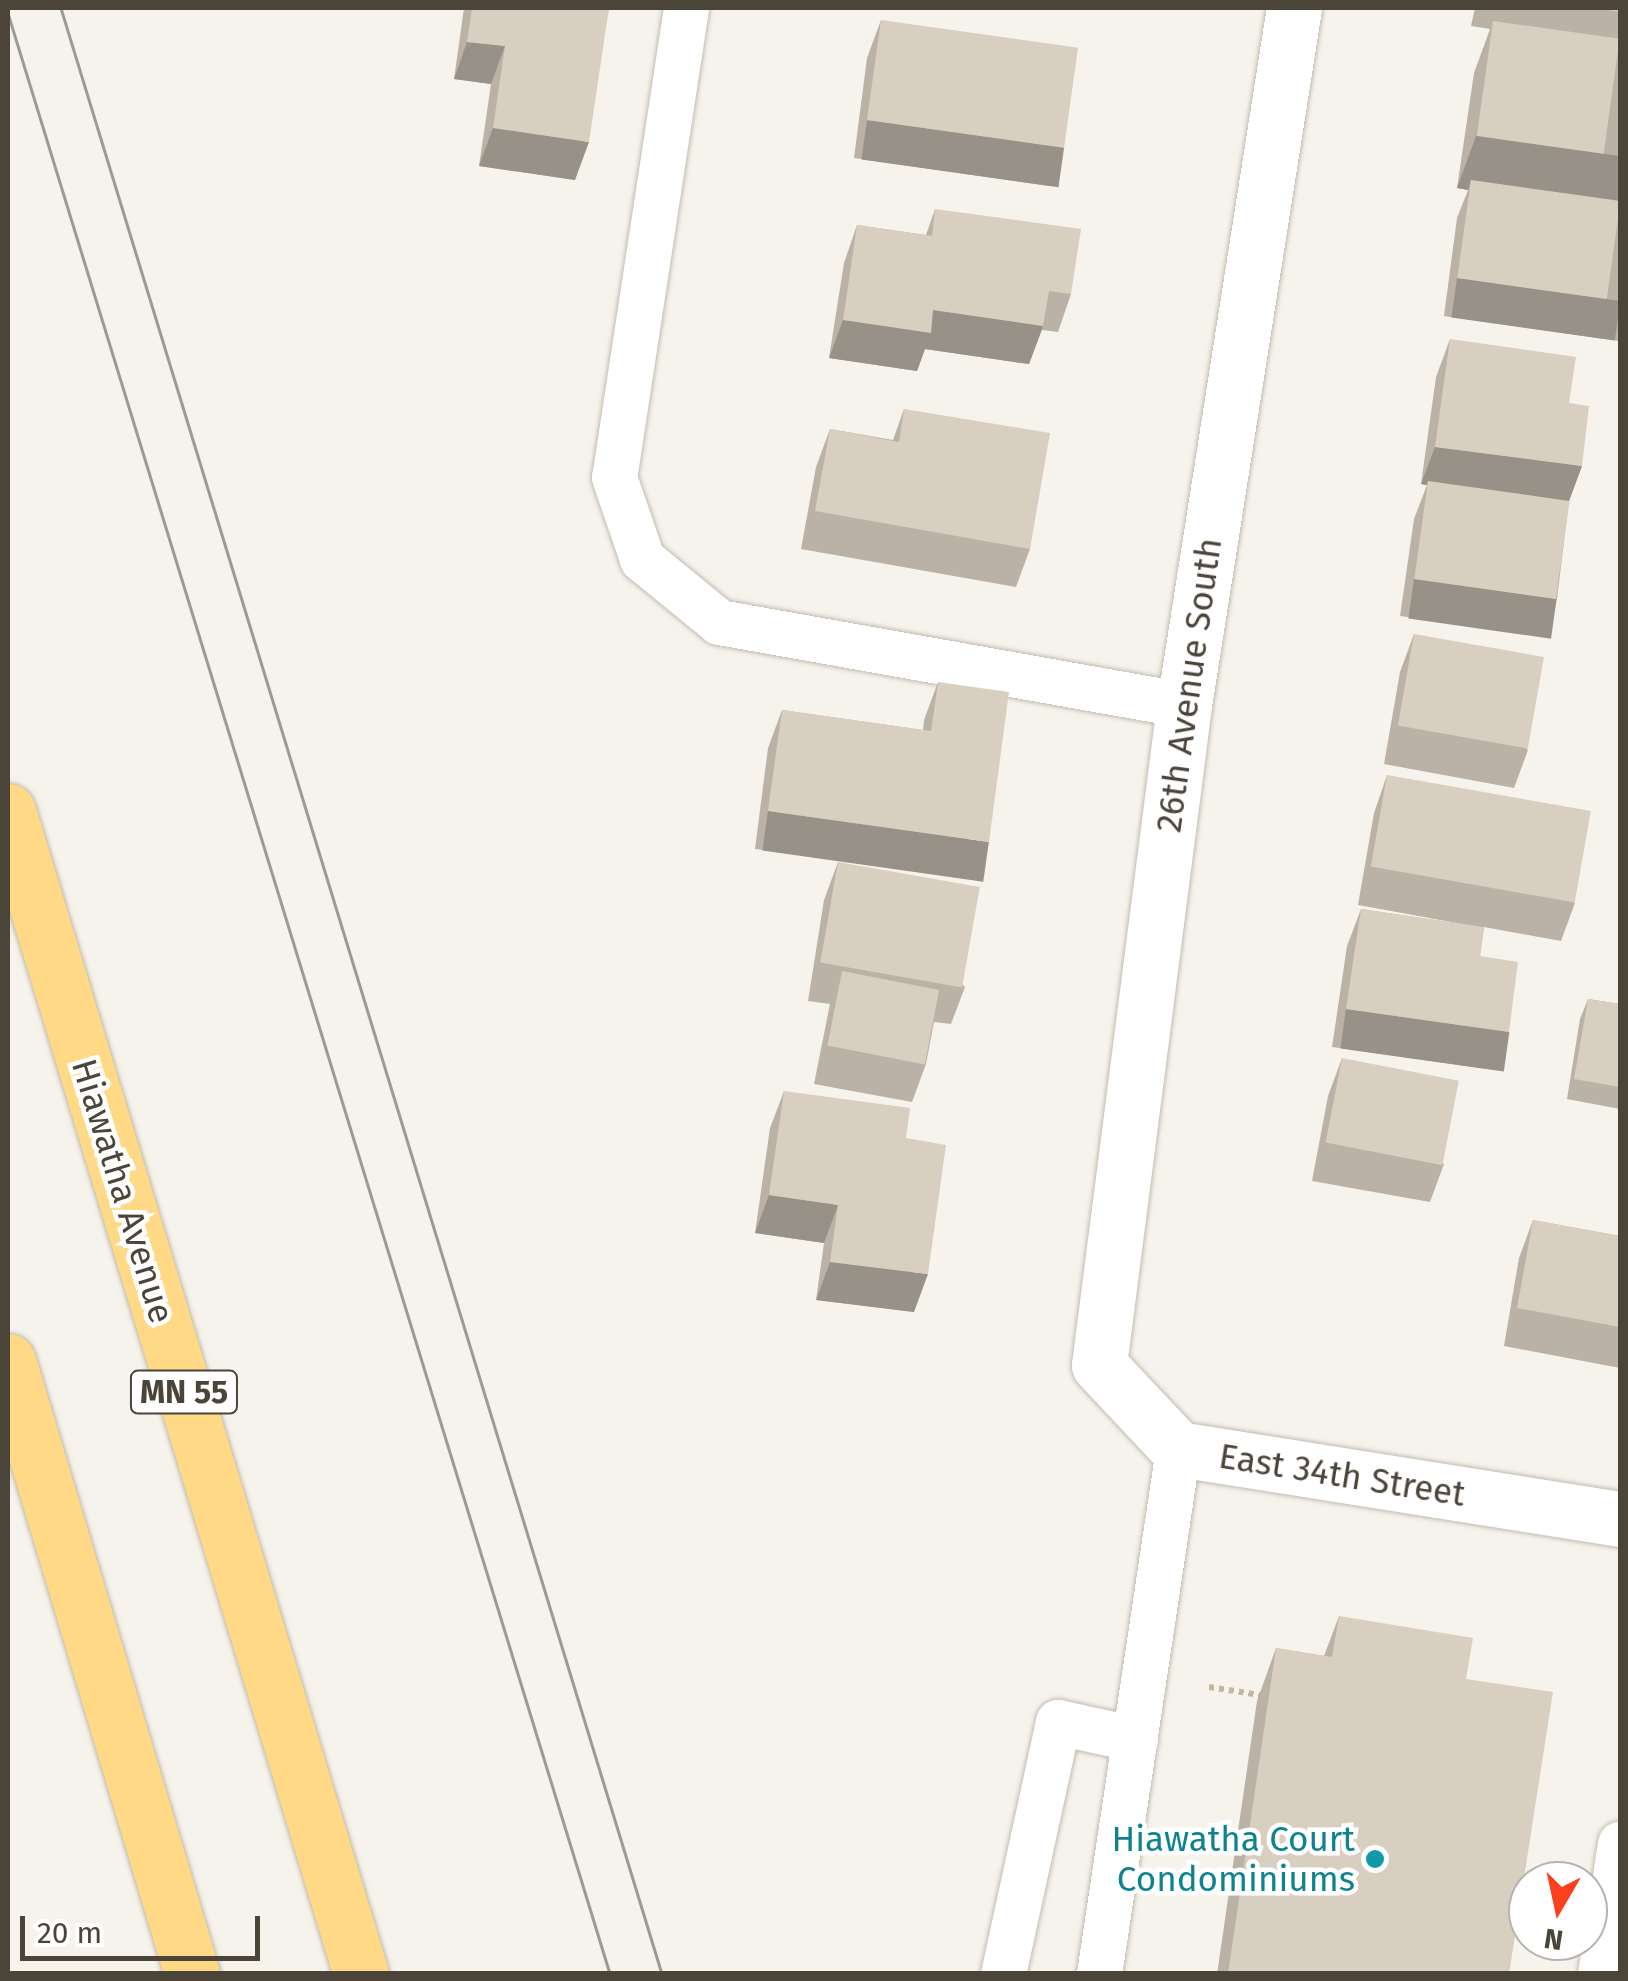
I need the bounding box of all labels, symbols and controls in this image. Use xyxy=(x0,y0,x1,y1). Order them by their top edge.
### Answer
street label: 26th Avenue South xyxy=(1148,535,1230,835)
street label: Hiawatha Avenue xyxy=(63,1054,183,1328)
road number: MN 55 xyxy=(129,1365,239,1419)
street label: East 34th Street xyxy=(1216,1435,1468,1515)
place label: Hiawatha Court Condominiums xyxy=(1111,1818,1355,1900)
marker: Hiawatha Court Condominiums xyxy=(1364,1848,1386,1870)
north arrow xyxy=(1508,1861,1608,1961)
scale bar xyxy=(25,1896,265,1958)
text: 20 m xyxy=(37,1915,102,1951)
text: N xyxy=(1542,1921,1565,1957)

